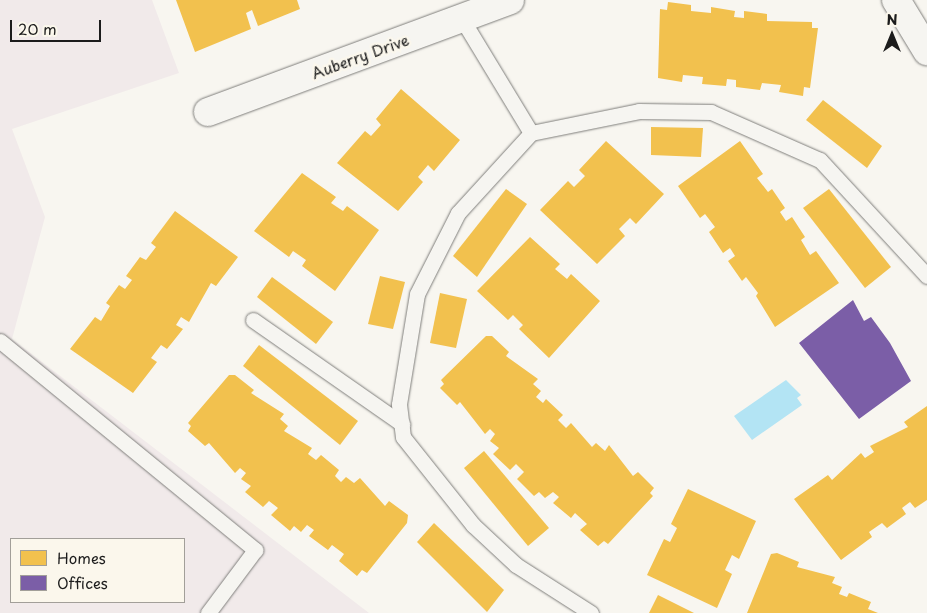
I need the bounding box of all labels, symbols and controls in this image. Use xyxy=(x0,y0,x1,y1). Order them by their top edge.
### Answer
text: N xyxy=(886,9,898,30)
scale bar xyxy=(12,10,104,42)
north arrow xyxy=(867,10,917,60)
text: 20 m xyxy=(18,17,57,40)
street label: Auberry Drive xyxy=(309,30,411,82)
legend xyxy=(10,538,185,603)
text: Homes xyxy=(57,546,106,569)
text: Offices xyxy=(57,571,108,594)

